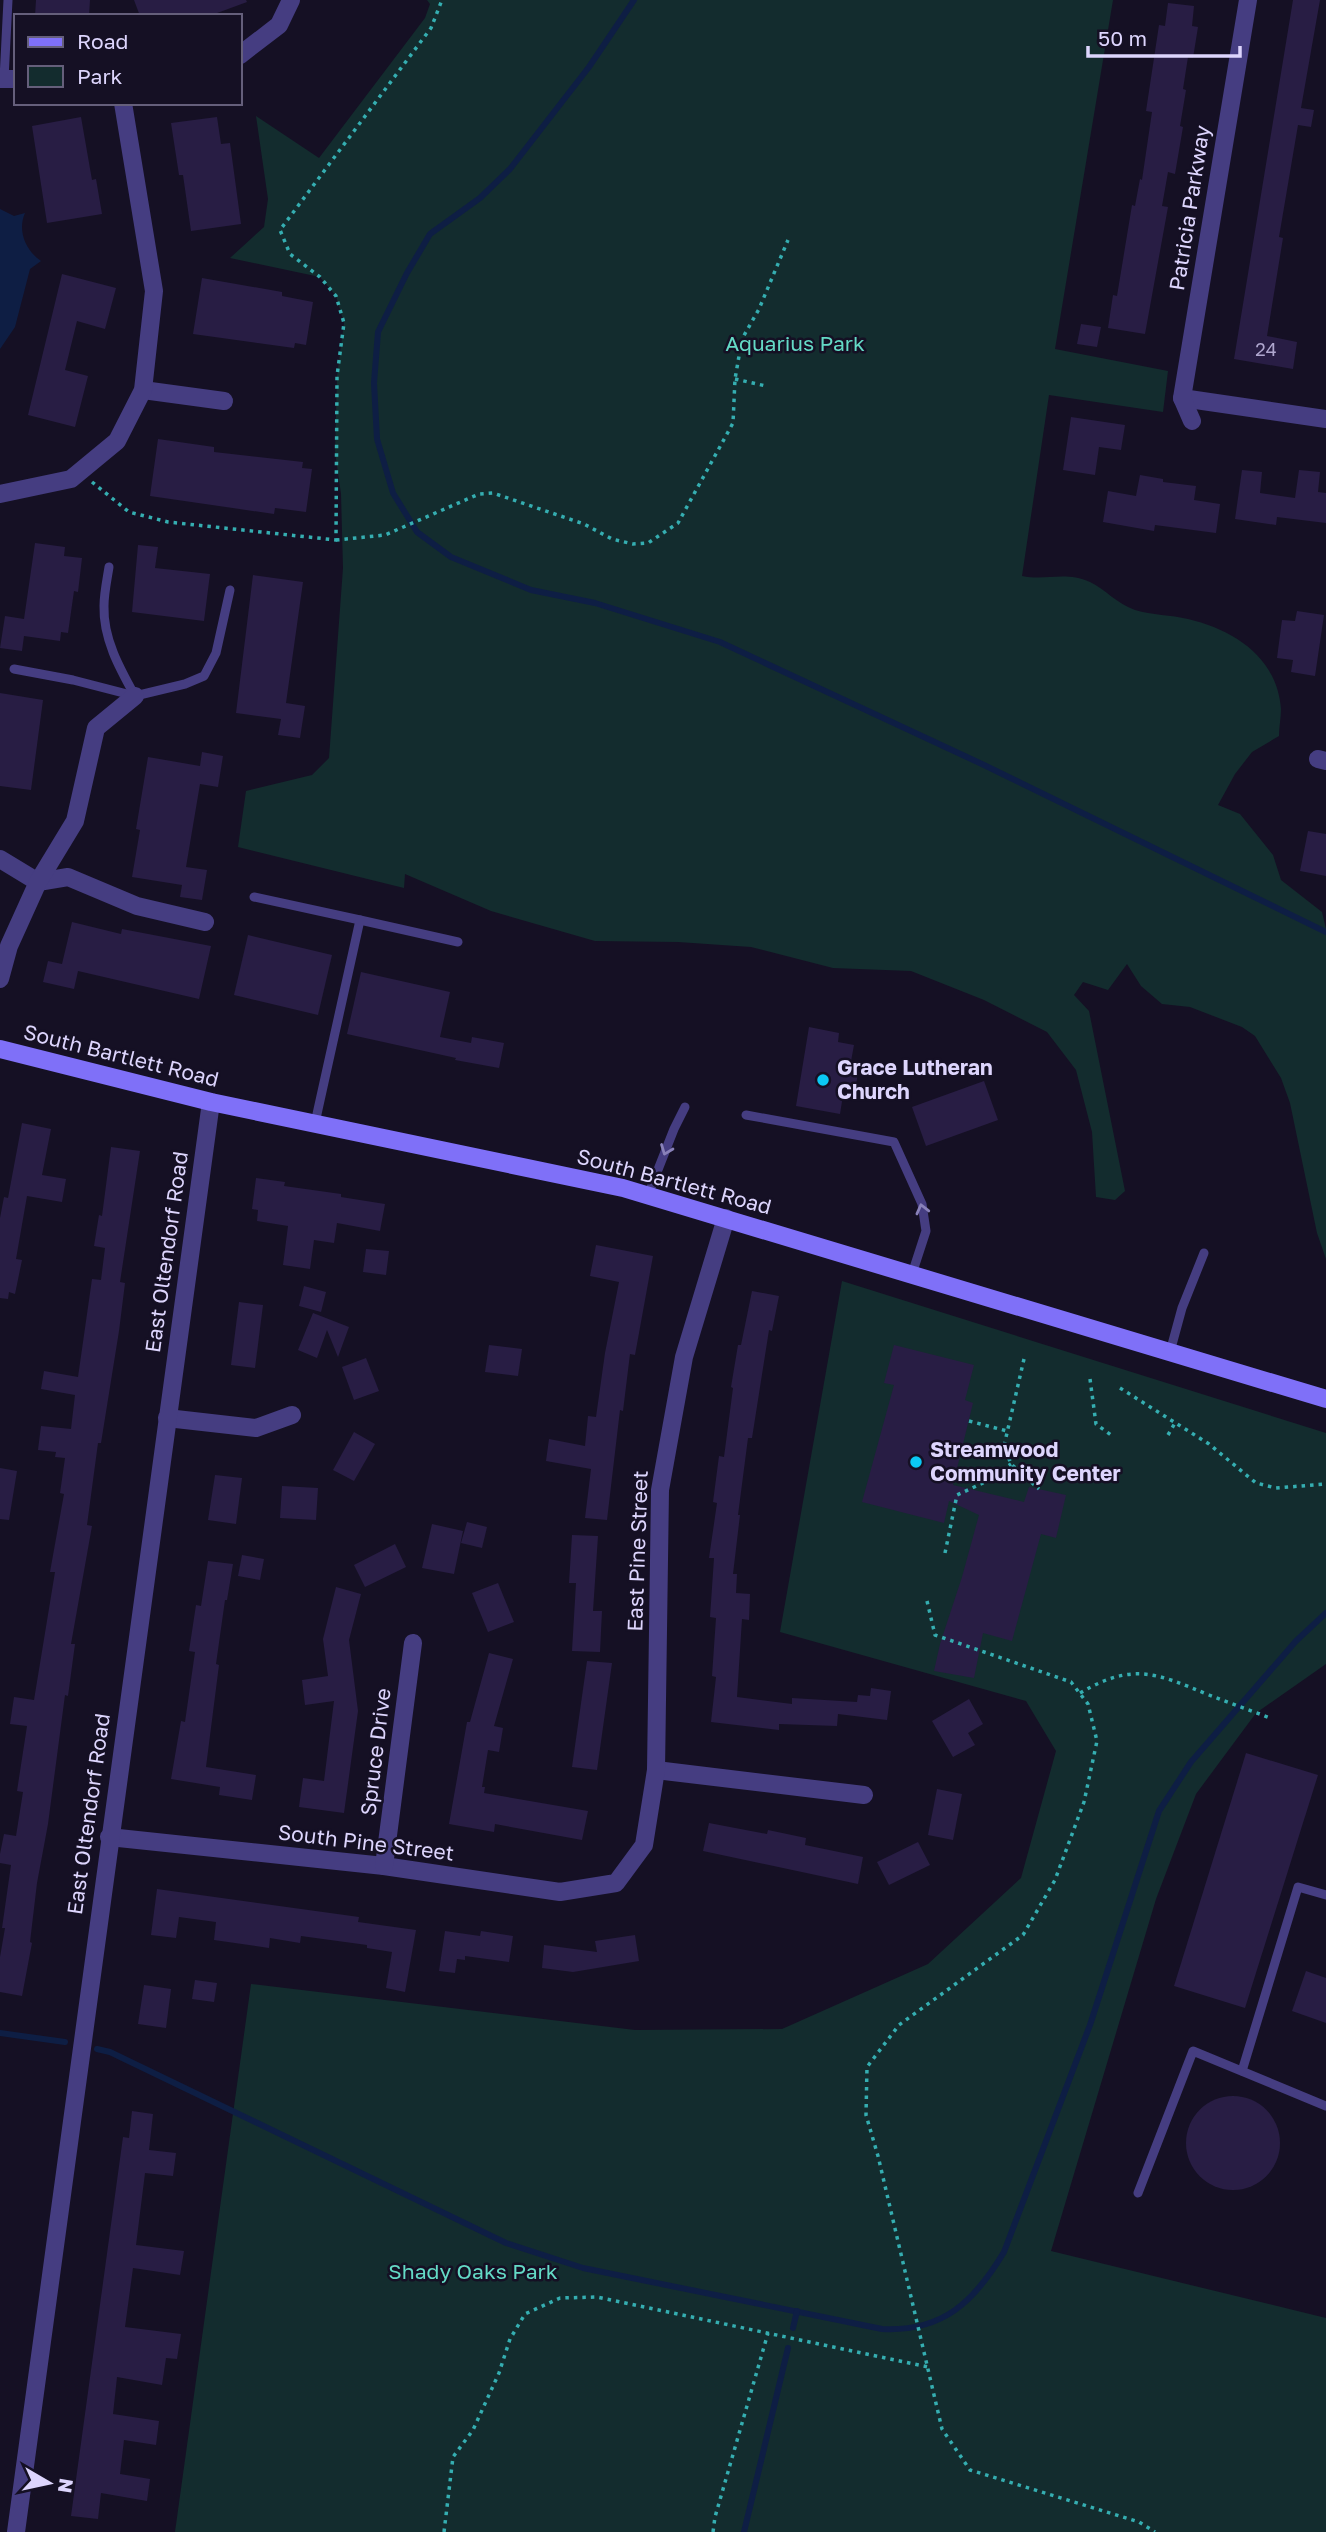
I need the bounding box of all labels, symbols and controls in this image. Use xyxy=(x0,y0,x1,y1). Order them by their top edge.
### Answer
legend xyxy=(14,14,242,105)
scale bar xyxy=(1088,14,1240,58)
text: 50 m xyxy=(1098,25,1147,51)
text: Road xyxy=(77,28,128,54)
text: Park xyxy=(77,63,123,89)
street label: Patricia Parkway xyxy=(1163,123,1215,292)
park label: Aquarius Park xyxy=(725,330,865,356)
house number: 24 xyxy=(1255,338,1277,360)
street label: South Bartlett Road xyxy=(21,1018,222,1092)
place label: Grace Lutheran Church xyxy=(837,1054,993,1104)
marker: Grace Lutheran Church xyxy=(815,1072,831,1088)
street label: South Bartlett Road xyxy=(574,1143,774,1220)
one-way arrow xyxy=(660,1144,674,1156)
street label: East Oltendorf Road xyxy=(139,1150,193,1354)
one-way arrow xyxy=(916,1203,930,1215)
place label: Streamwood Community Center xyxy=(930,1436,1121,1486)
marker: Streamwood Community Center xyxy=(908,1454,924,1470)
street label: East Pine Street xyxy=(621,1470,653,1632)
street label: Spruce Drive xyxy=(354,1687,396,1817)
street label: East Oltendorf Road xyxy=(61,1712,115,1916)
street label: South Pine Street xyxy=(277,1818,456,1866)
park label: Shady Oaks Park xyxy=(388,2258,558,2284)
north arrow xyxy=(14,2448,84,2518)
text: N xyxy=(54,2477,79,2495)

